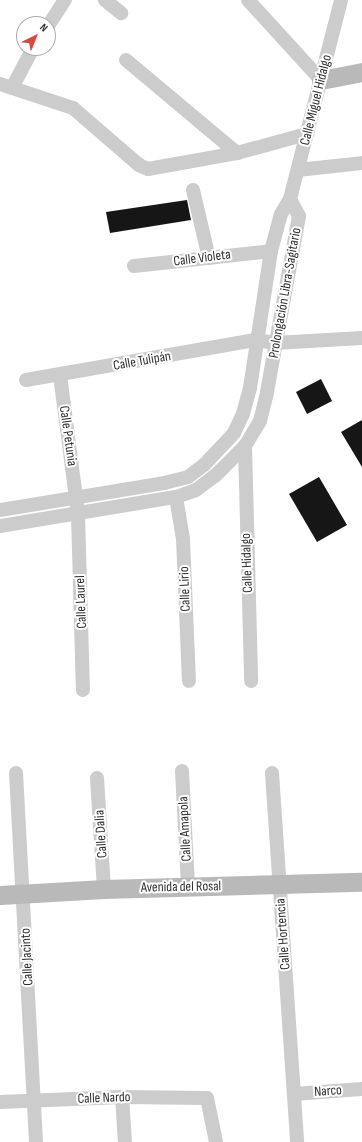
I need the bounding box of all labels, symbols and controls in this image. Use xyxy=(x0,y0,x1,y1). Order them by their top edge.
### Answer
north arrow xyxy=(16,16,56,56)
text: N xyxy=(37,21,50,34)
street label: Calle Miguel Hidalgo xyxy=(297,53,335,147)
street label: Prolongación Libra-Sagitario xyxy=(265,226,305,360)
street label: Calle Violeta xyxy=(172,246,232,270)
street label: Calle Tulipán xyxy=(112,348,172,374)
street label: Calle Petunia xyxy=(55,405,81,467)
street label: Calle Hidalgo xyxy=(238,533,256,593)
street label: Calle Lirio xyxy=(176,566,194,612)
street label: Calle Laurel xyxy=(72,575,90,629)
street label: Calle Amapola xyxy=(175,796,195,862)
street label: Calle Dalia xyxy=(91,809,111,859)
street label: Avenida del Rosal xyxy=(141,878,221,896)
street label: Calle Hortencia xyxy=(272,898,294,970)
street label: Calle Jacinto xyxy=(17,928,37,986)
street label: Narco xyxy=(314,1082,342,1100)
street label: Calle Nardo xyxy=(77,1089,131,1107)

